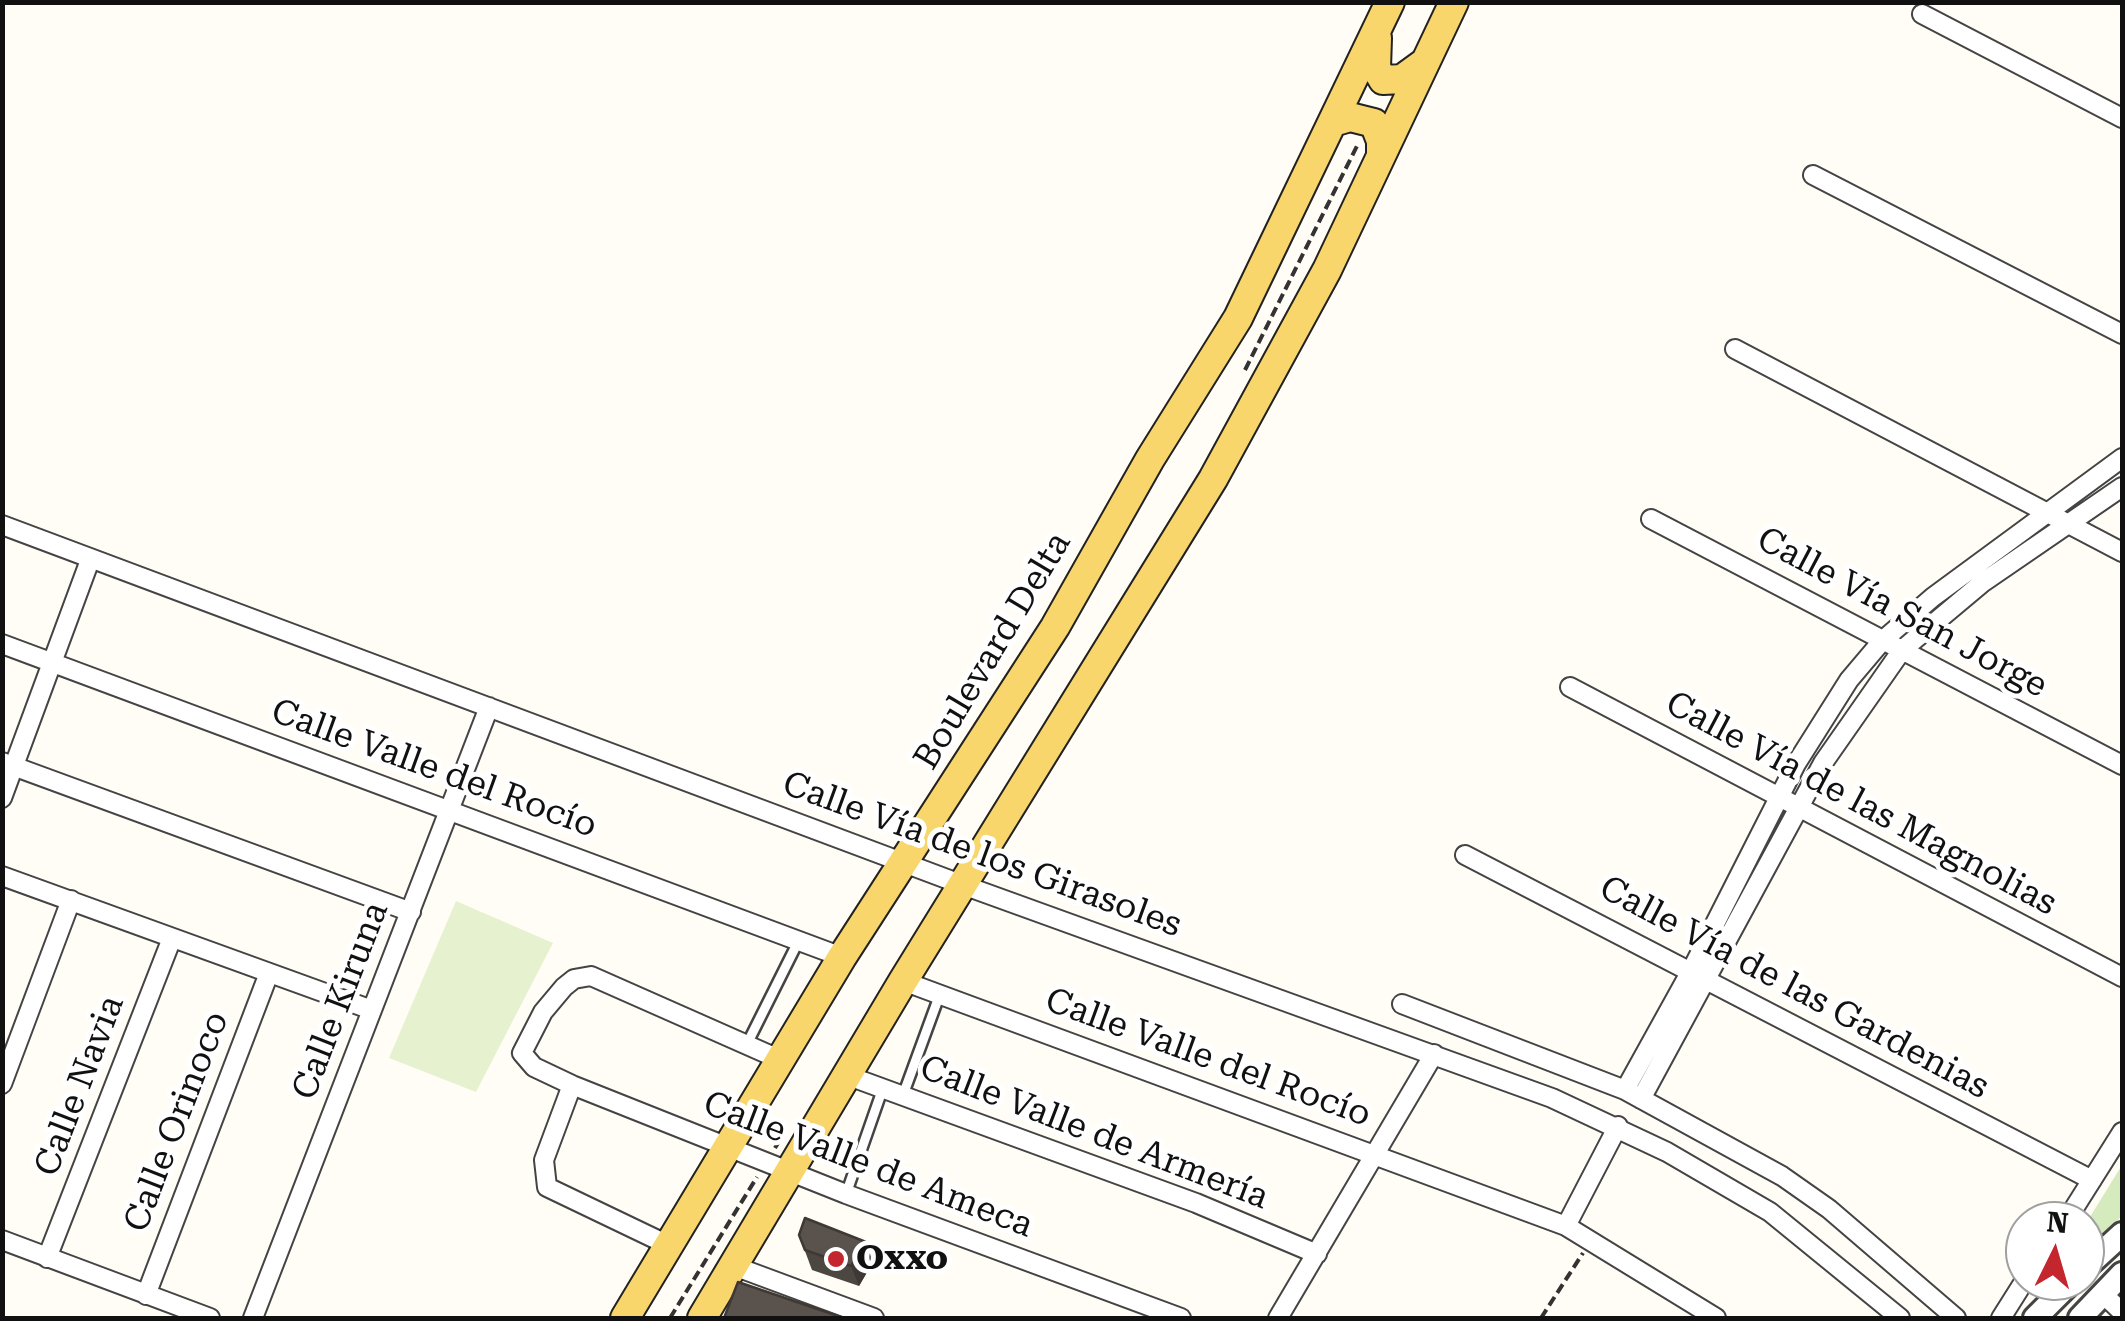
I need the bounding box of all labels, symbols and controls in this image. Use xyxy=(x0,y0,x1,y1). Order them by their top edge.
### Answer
street label: Calle Vía San Jorge xyxy=(1750,519,2054,707)
street label: Boulevard Delta xyxy=(906,525,1080,777)
street label: Calle Vía de las Magnolias xyxy=(1658,683,2064,925)
street label: Calle Valle del Rocío xyxy=(266,691,602,847)
street label: Calle Vía de los Girasoles xyxy=(777,763,1187,947)
street label: Calle Vía de las Gardenias xyxy=(1592,867,1996,1109)
street label: Calle Kiruna xyxy=(284,896,398,1106)
street label: Calle Valle del Rocío xyxy=(1040,980,1376,1136)
street label: Calle Navia xyxy=(26,990,134,1182)
street label: Calle Orinoco xyxy=(116,1006,238,1238)
street label: Calle Valle de Armería xyxy=(914,1047,1274,1219)
street label: Calle Valle de Ameca xyxy=(697,1083,1039,1247)
north arrow xyxy=(2005,1201,2105,1301)
text: N xyxy=(2045,1205,2070,1240)
place label: Oxxo xyxy=(856,1238,948,1280)
marker: Oxxo xyxy=(825,1248,847,1270)

